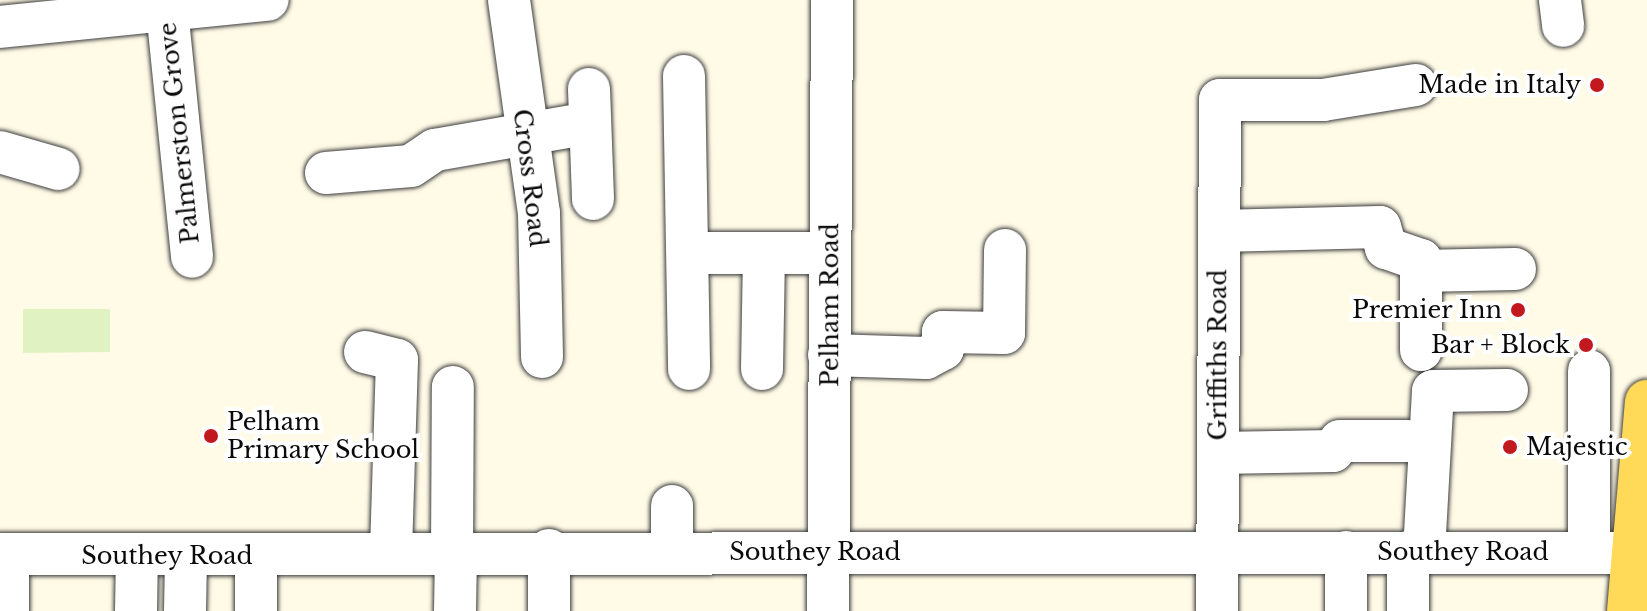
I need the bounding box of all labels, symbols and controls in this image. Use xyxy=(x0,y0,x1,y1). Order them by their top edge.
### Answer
street label: Palmerston Grove xyxy=(153,21,205,245)
place label: Made in Italy xyxy=(1418,71,1581,99)
marker: Made in Italy xyxy=(1588,76,1606,94)
street label: Cross Road xyxy=(507,107,553,249)
street label: Pelham Road xyxy=(816,223,844,387)
street label: Griffiths Road xyxy=(1204,269,1232,441)
place label: Premier Inn xyxy=(1352,296,1502,324)
marker: Premier Inn xyxy=(1509,301,1527,319)
place label: Bar + Block xyxy=(1430,331,1570,359)
marker: Bar + Block xyxy=(1577,336,1595,354)
place label: Pelham Primary School xyxy=(227,408,420,464)
marker: Pelham Primary School xyxy=(202,427,220,445)
place label: Majestic xyxy=(1526,433,1628,461)
marker: Majestic xyxy=(1501,438,1519,456)
street label: Southey Road xyxy=(729,538,901,566)
street label: Southey Road xyxy=(1377,538,1549,566)
street label: Southey Road xyxy=(81,542,253,570)

